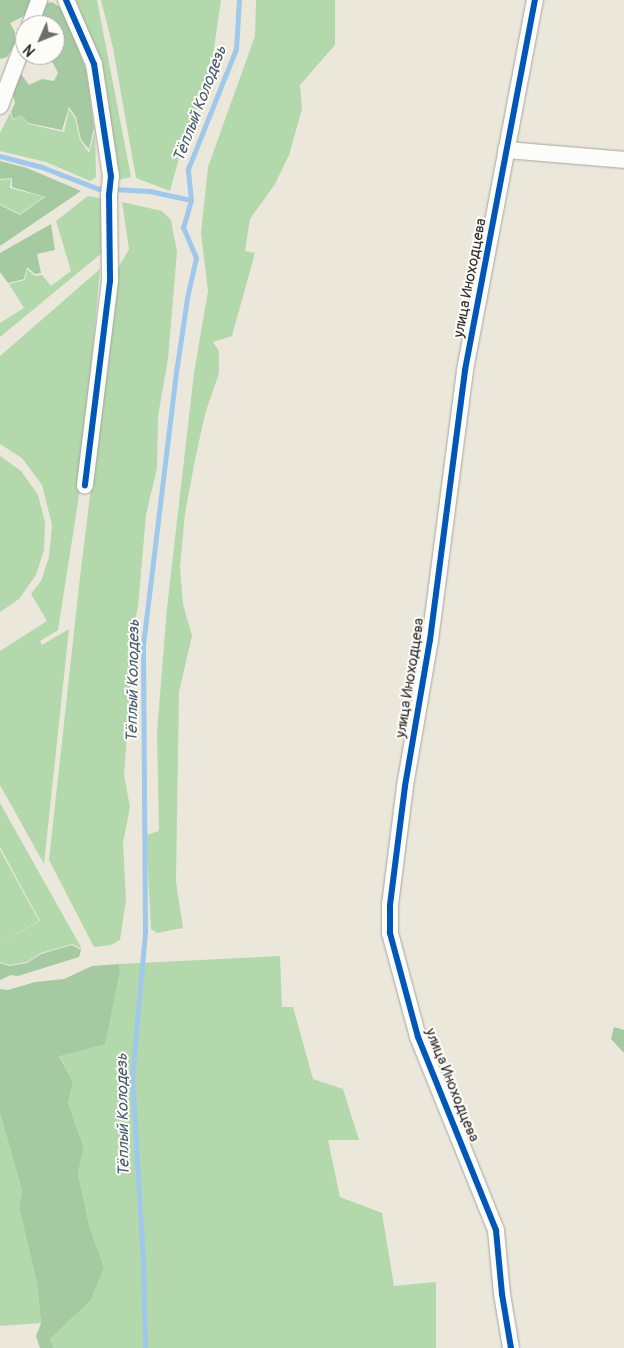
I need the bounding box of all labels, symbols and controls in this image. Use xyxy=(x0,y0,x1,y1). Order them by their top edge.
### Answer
north arrow xyxy=(15,15,65,65)
text: N xyxy=(20,41,39,59)
water label: Тёплый Колодезь xyxy=(169,43,231,165)
street label: улица Иноходцева xyxy=(450,217,490,339)
street label: улица Иноходцева xyxy=(392,617,428,739)
water label: Тёплый Колодезь xyxy=(122,619,144,743)
street label: улица Иноходцева xyxy=(421,1026,483,1144)
water label: Тёплый Колодезь xyxy=(112,1053,134,1177)

